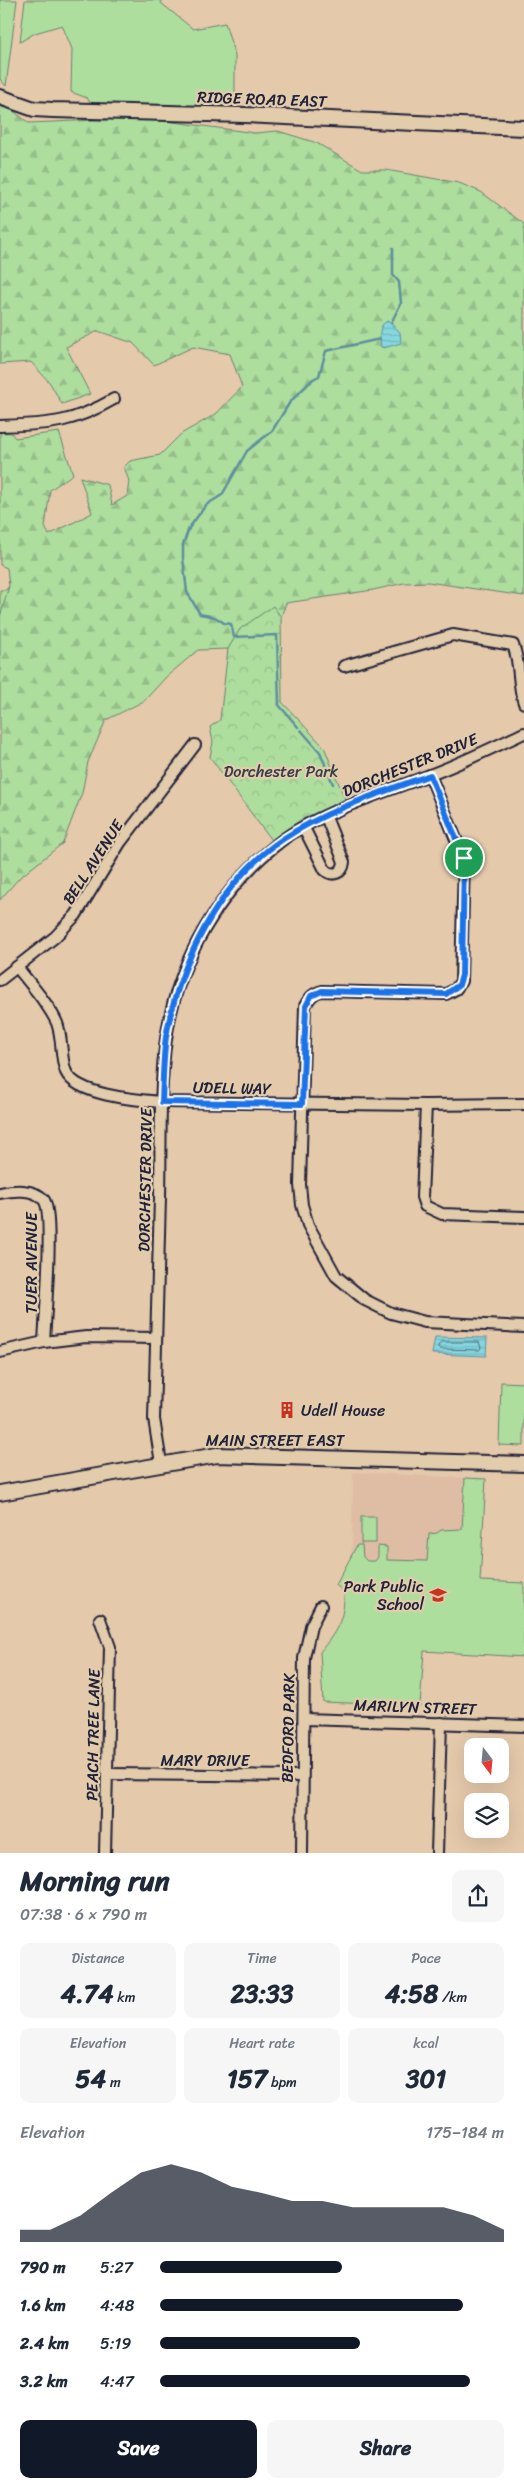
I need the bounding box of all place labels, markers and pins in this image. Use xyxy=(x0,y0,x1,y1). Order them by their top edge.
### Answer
pin xyxy=(443,837,485,879)
place label: Udell House xyxy=(301,1396,385,1425)
building icon: Udell House xyxy=(277,1400,297,1420)
place label: Park Public School xyxy=(344,1572,424,1619)
school or university icon: Park Public School xyxy=(428,1585,448,1605)

